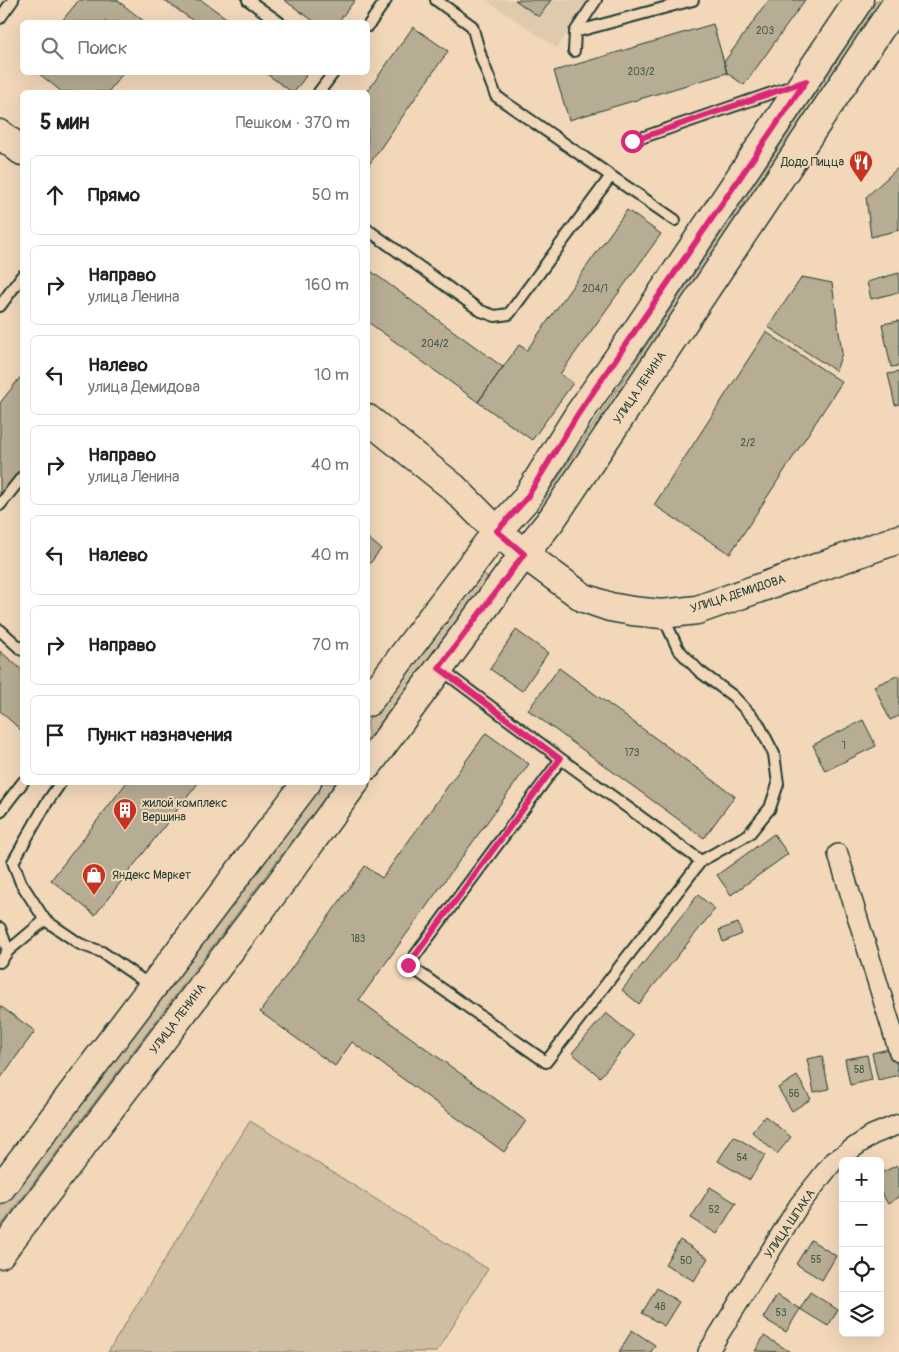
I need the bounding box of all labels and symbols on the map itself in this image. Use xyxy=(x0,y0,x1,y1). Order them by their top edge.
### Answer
house number: 203 xyxy=(756,25,774,37)
house number: 203/2 xyxy=(627,66,655,78)
route start xyxy=(621,130,644,153)
restaurant icon: Додо Пицца xyxy=(848,149,874,183)
place label: Додо Пицца xyxy=(780,155,844,170)
house number: 204/1 xyxy=(582,283,608,295)
house number: 204/2 xyxy=(421,338,449,350)
street label: УЛИЦА ЛЕНИНА xyxy=(610,349,670,427)
house number: 2/2 xyxy=(741,437,756,449)
street label: УЛИЦА ДЕМИДОВА xyxy=(689,571,788,616)
house number: 1 xyxy=(842,740,846,752)
house number: 173 xyxy=(625,747,640,759)
place label: жилой комплекс Вершина xyxy=(142,796,227,825)
building icon: жилой комплекс Вершина xyxy=(112,797,138,831)
shop icon: Яндекс Маркет xyxy=(81,862,107,896)
place label: Яндекс Маркет xyxy=(112,868,191,883)
house number: 183 xyxy=(351,933,366,945)
route end xyxy=(397,954,420,977)
street label: УЛИЦА ЛЕНИНА xyxy=(147,981,209,1057)
house number: 58 xyxy=(854,1064,864,1076)
house number: 56 xyxy=(788,1088,800,1100)
house number: 54 xyxy=(736,1152,748,1164)
street label: УЛИЦА ШПАКА xyxy=(761,1186,819,1261)
house number: 52 xyxy=(708,1204,720,1216)
house number: 55 xyxy=(811,1254,821,1266)
house number: 50 xyxy=(680,1255,692,1267)
house number: 48 xyxy=(655,1301,665,1313)
house number: 53 xyxy=(776,1307,787,1319)

